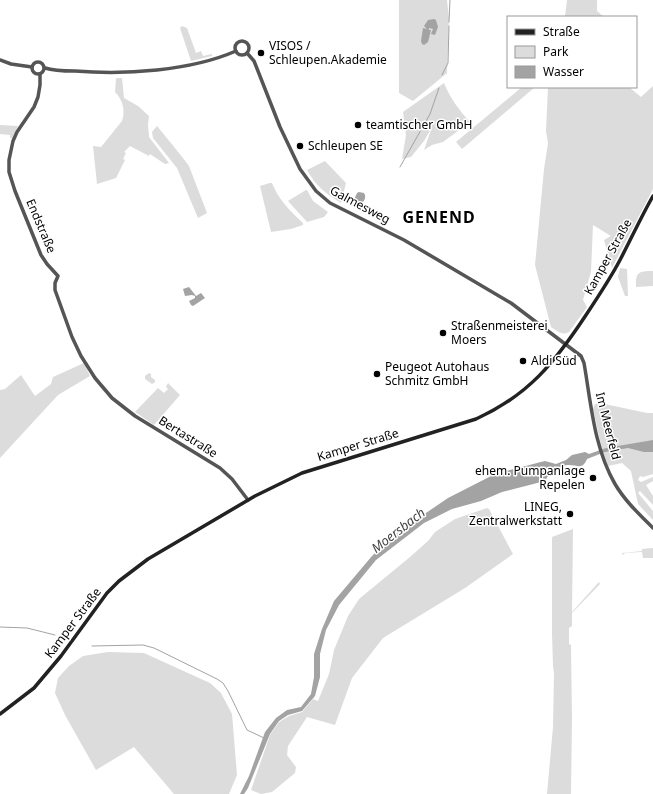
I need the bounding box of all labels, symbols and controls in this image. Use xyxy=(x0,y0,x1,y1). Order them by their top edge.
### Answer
legend xyxy=(507,16,637,88)
text: Straße xyxy=(543,23,580,40)
place label: VISOS / Schleupen.Akademie xyxy=(269,37,387,68)
text: Park xyxy=(543,43,569,60)
marker: VISOS / Schleupen.Akademie xyxy=(256,48,266,58)
text: Wasser xyxy=(543,63,584,80)
place label: teamtischer GmbH xyxy=(366,116,472,133)
marker: teamtischer GmbH xyxy=(353,120,363,130)
place label: Schleupen SE xyxy=(308,137,383,154)
marker: Schleupen SE xyxy=(295,141,305,151)
street label: Galmesweg xyxy=(327,182,393,228)
street label: Endstraße xyxy=(22,196,61,256)
district label: GENEND xyxy=(402,206,476,228)
street label: Kamper Straße xyxy=(580,216,636,298)
place label: Straßenmeisterei Moers xyxy=(451,317,548,348)
marker: Straßenmeisterei Moers xyxy=(438,328,448,338)
place label: Aldi Süd xyxy=(531,352,577,369)
marker: Aldi Süd xyxy=(518,356,528,366)
place label: Peugeot Autohaus Schmitz GmbH xyxy=(385,358,490,389)
marker: Peugeot Autohaus Schmitz GmbH xyxy=(372,369,382,379)
street label: Im Meerfeld xyxy=(592,390,625,461)
street label: Bertastraße xyxy=(156,412,221,462)
street label: Kamper Straße xyxy=(315,424,401,465)
place label: ehem. Pumpanlage Repelen xyxy=(475,462,585,493)
marker: ehem. Pumpanlage Repelen xyxy=(588,473,598,483)
place label: LINEG, Zentralwerkstatt xyxy=(469,498,563,529)
water label: Moersbach xyxy=(367,503,429,557)
marker: LINEG, Zentralwerkstatt xyxy=(565,509,575,519)
street label: Kamper Straße xyxy=(40,584,105,661)

